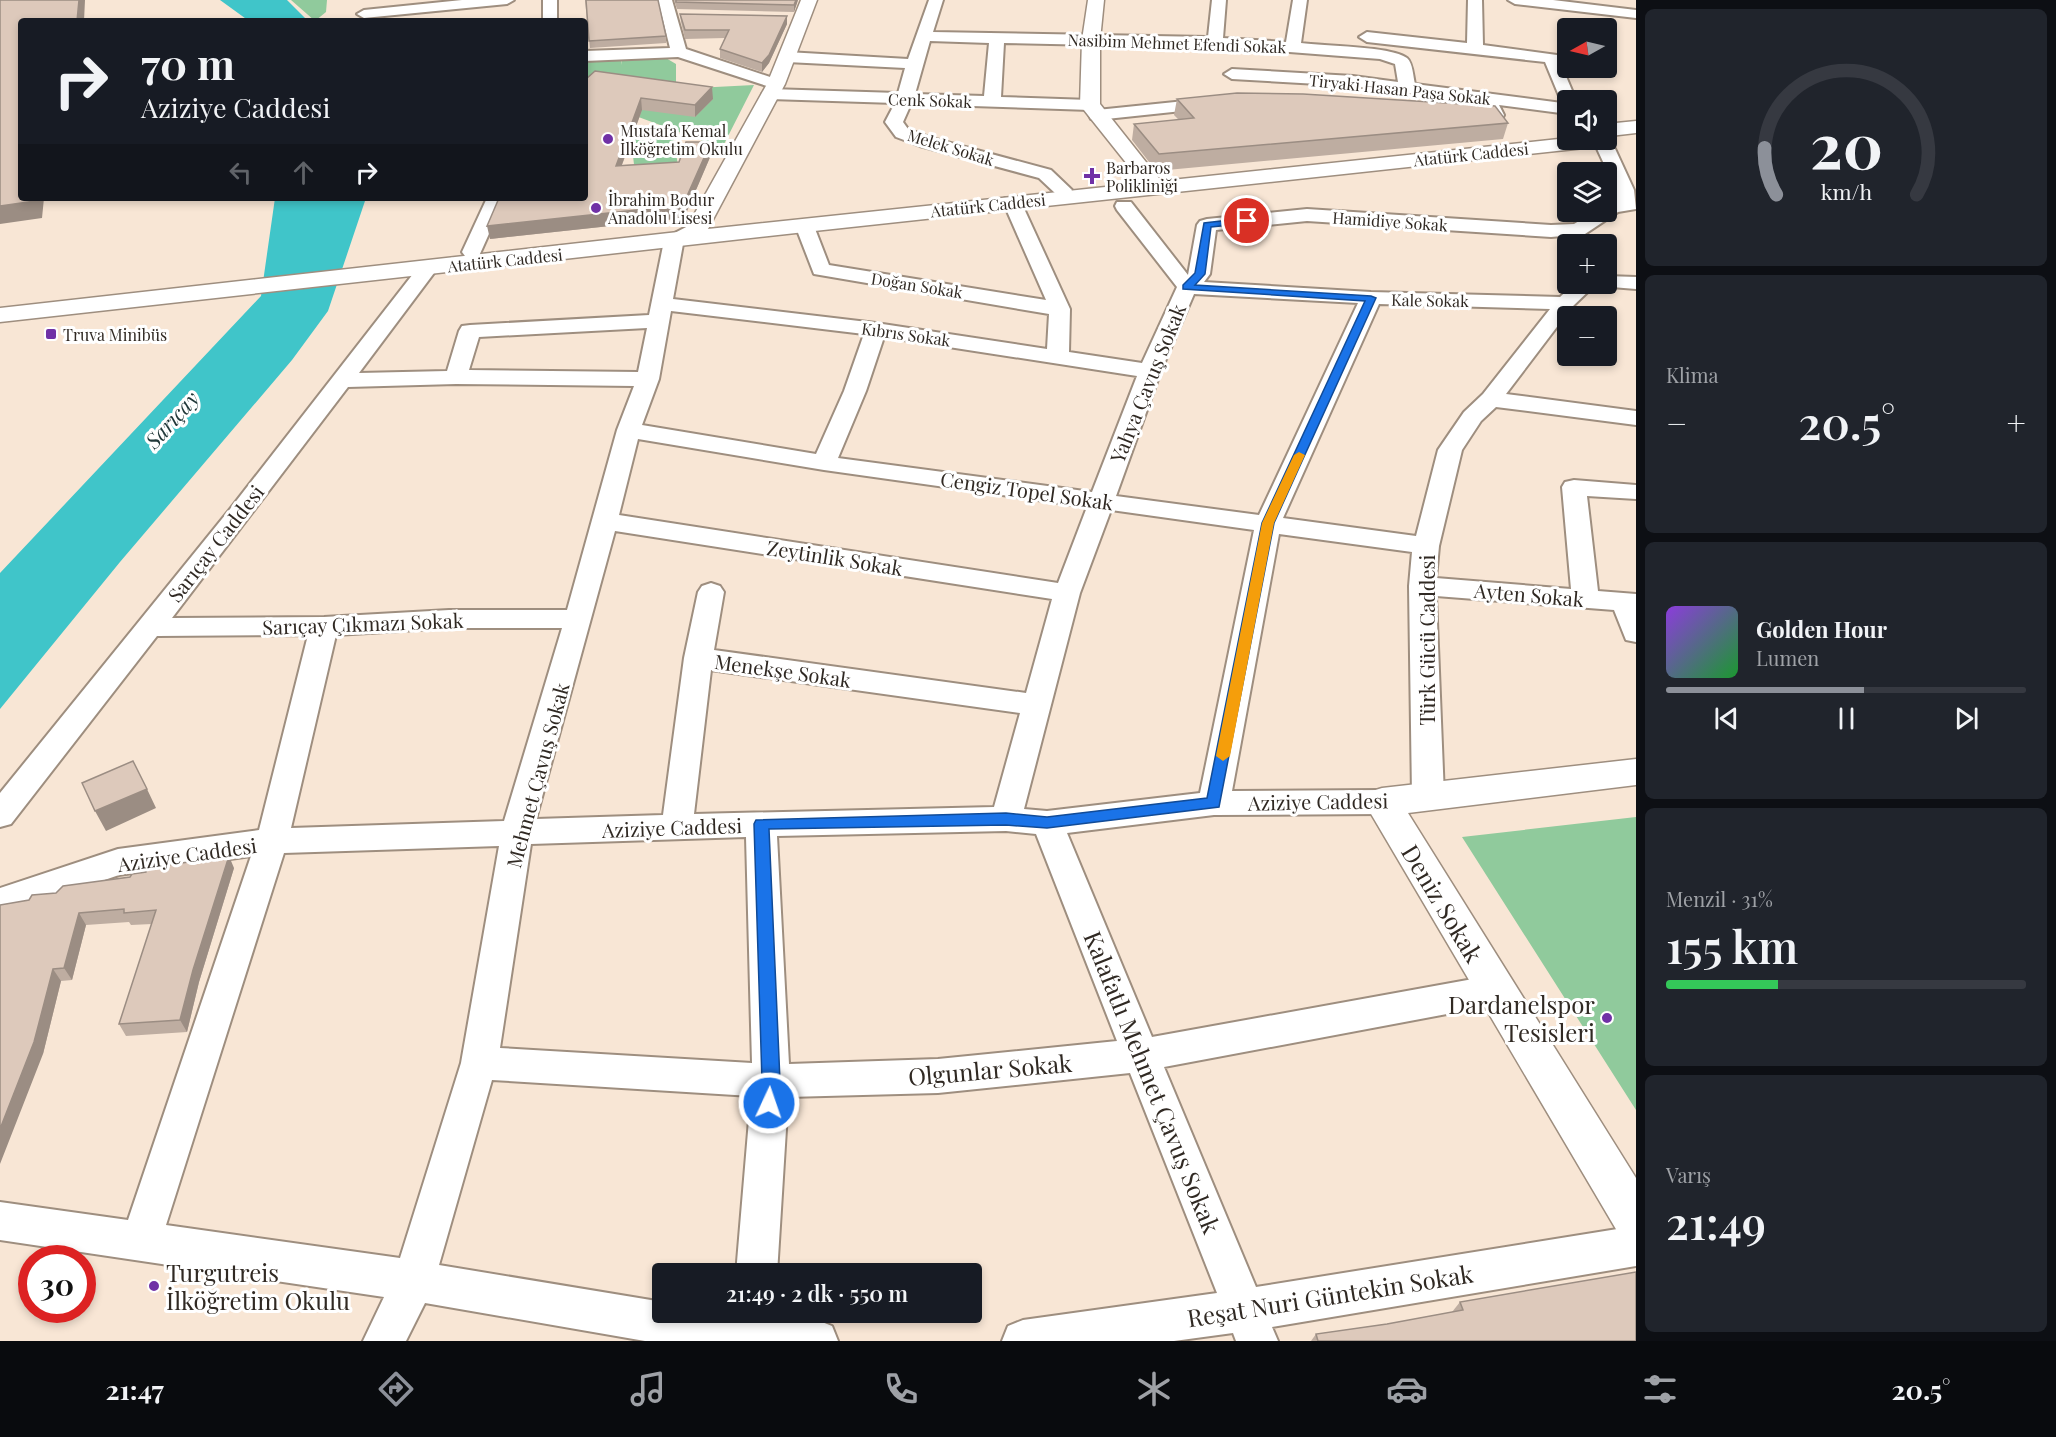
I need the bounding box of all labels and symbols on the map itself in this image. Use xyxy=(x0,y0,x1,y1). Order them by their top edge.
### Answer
north arrow xyxy=(1557,18,1617,78)
street label: Nasibim Mehmet Efendi Sokak xyxy=(1067,29,1287,57)
street label: Tiryaki Hasan Paşa Sokak xyxy=(1308,69,1492,109)
street label: Cenk Sokak xyxy=(888,88,972,112)
place label: Mustafa Kemal İlköğretim Okulu xyxy=(620,120,743,159)
street label: Melek Sokak xyxy=(905,124,997,170)
marker: Mustafa Kemal İlköğretim Okulu xyxy=(601,132,615,146)
street label: Atatürk Caddesi xyxy=(1411,137,1530,171)
place label: Barbaros Polikliniği xyxy=(1106,157,1178,196)
marker: Barbaros Polikliniği xyxy=(1083,167,1101,185)
street label: Atatürk Caddesi xyxy=(928,188,1047,222)
place label: İbrahim Bodur Anadolu Lisesi xyxy=(607,189,714,228)
pin xyxy=(1221,195,1272,246)
marker: İbrahim Bodur Anadolu Lisesi xyxy=(589,201,603,215)
street label: Hamidiye Sokak xyxy=(1332,206,1449,236)
street label: Atatürk Caddesi xyxy=(445,243,564,277)
street label: Doğan Sokak xyxy=(870,267,965,303)
street label: Kale Sokak xyxy=(1391,289,1469,311)
street label: Yahya Çavuş Sokak xyxy=(1102,300,1191,467)
street label: Kıbrıs Sokak xyxy=(860,317,952,351)
place label: Truva Minibüs xyxy=(63,324,167,345)
marker: Truva Minibüs xyxy=(44,327,58,341)
water label: Sarıçay xyxy=(137,384,204,454)
street label: Cengiz Topel Sokak xyxy=(939,464,1115,516)
street label: Sarıçay Caddesi xyxy=(161,479,269,607)
street label: Zeytinlik Sokak xyxy=(765,533,905,581)
street label: Türk Gücü Caddesi xyxy=(1413,554,1440,725)
street label: Ayten Sokak xyxy=(1472,576,1585,612)
street label: Sarıçay Çıkmazı Sokak xyxy=(262,606,464,640)
street label: Menekşe Sokak xyxy=(713,647,853,693)
street label: Mehmet Çavuş Sokak xyxy=(499,679,575,871)
street label: Aziziye Caddesi xyxy=(1247,786,1388,816)
street label: Aziziye Caddesi xyxy=(600,811,743,843)
street label: Aziziye Caddesi xyxy=(115,831,258,877)
street label: Deniz Sokak xyxy=(1395,838,1491,969)
street label: Kalafatlı Mehmet Çavuş Sokak xyxy=(1078,926,1229,1239)
place label: Dardanelspor Tesisleri xyxy=(1448,988,1595,1048)
marker: Dardanelspor Tesisleri xyxy=(1600,1011,1614,1025)
street label: Olgunlar Sokak xyxy=(907,1046,1074,1092)
position arrow xyxy=(737,1071,801,1135)
speed limit sign: 30 xyxy=(18,1245,96,1323)
place label: Turgutreis İlköğretim Okulu xyxy=(166,1256,350,1316)
street label: Reşat Nuri Güntekin Sokak xyxy=(1185,1256,1476,1333)
marker: Turgutreis İlköğretim Okulu xyxy=(147,1279,161,1293)

